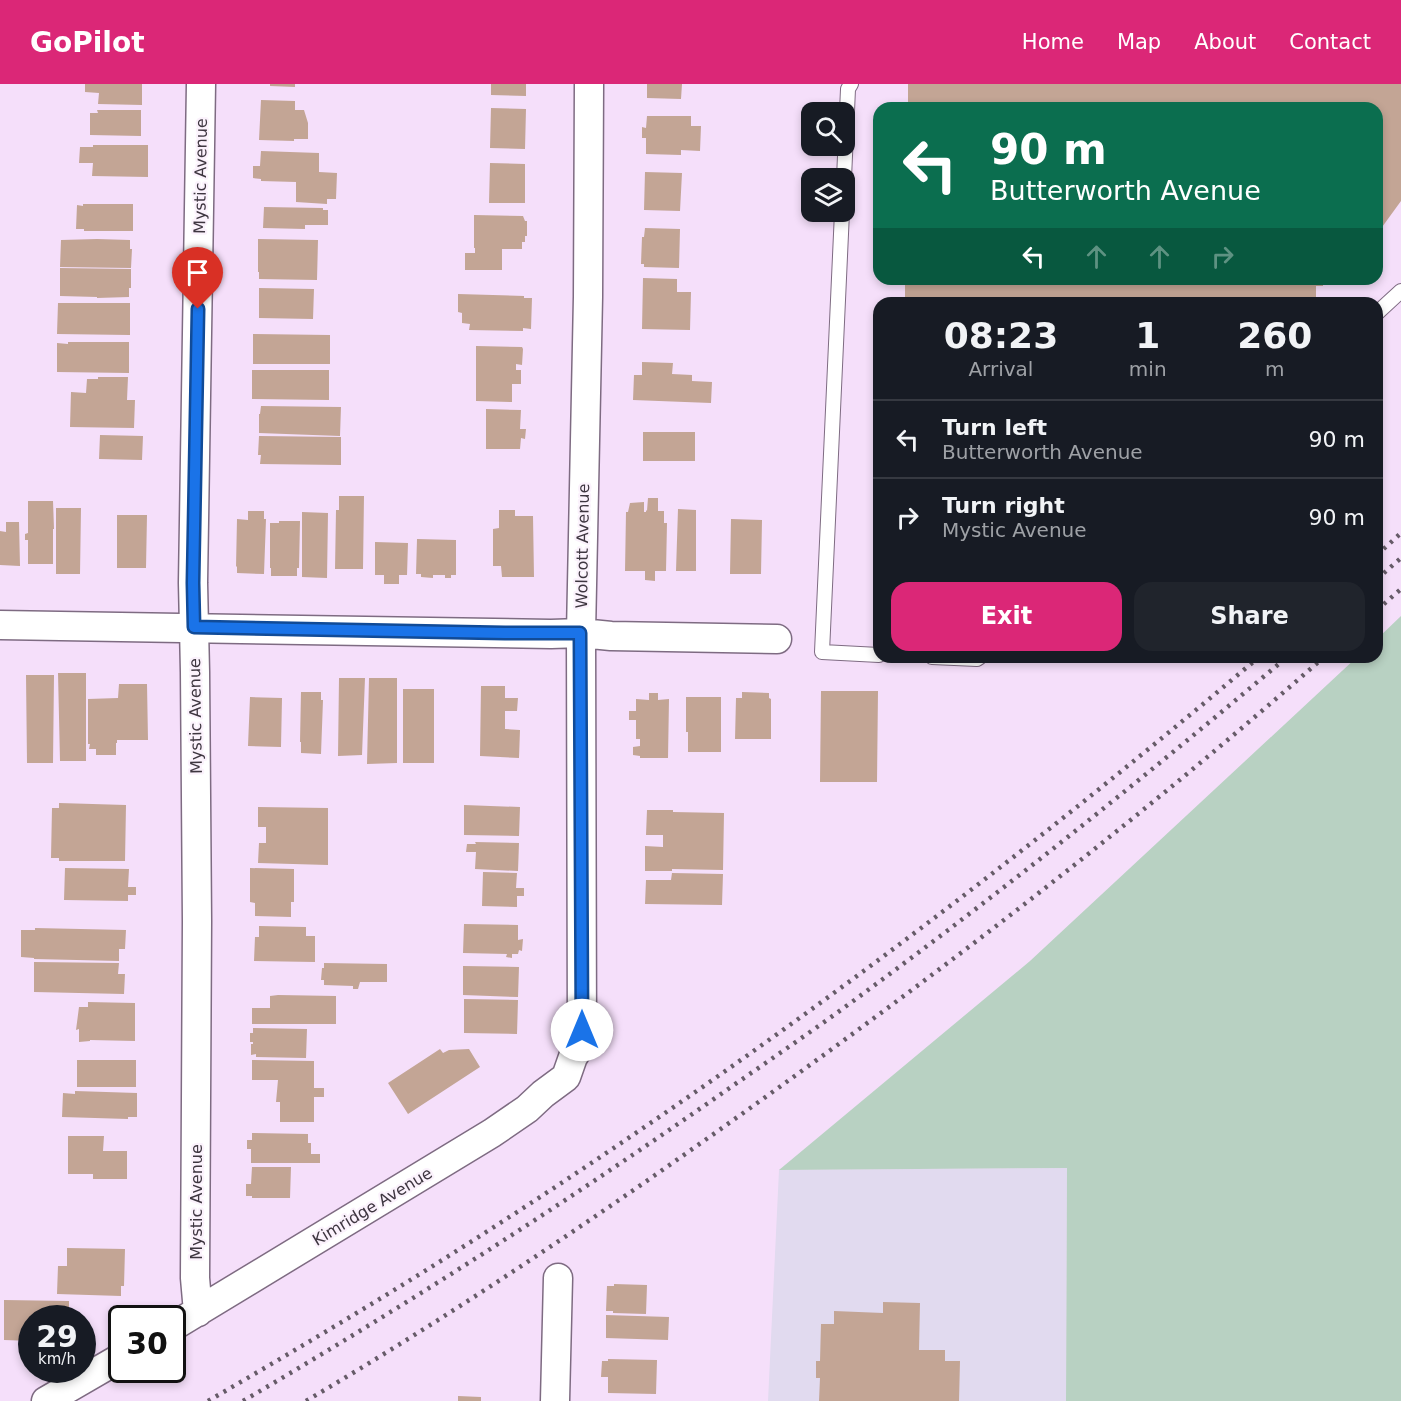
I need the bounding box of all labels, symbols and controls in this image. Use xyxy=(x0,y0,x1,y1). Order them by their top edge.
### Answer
text: GoPilot xyxy=(30,26,145,59)
text: Home xyxy=(1022,30,1084,54)
text: Map xyxy=(1117,30,1161,54)
text: About xyxy=(1194,30,1256,54)
text: Contact xyxy=(1289,30,1371,54)
map controls xyxy=(801,102,855,222)
button: search xyxy=(801,102,855,156)
street label: Mystic Avenue xyxy=(190,118,211,234)
text: 90 m xyxy=(990,125,1107,174)
icon: left xyxy=(891,126,969,204)
button: layers xyxy=(801,168,855,222)
text: Butterworth Avenue xyxy=(990,175,1261,206)
icon: left xyxy=(1017,240,1050,273)
icon: ahead xyxy=(1080,240,1113,273)
icon: ahead xyxy=(1143,240,1176,273)
icon: right xyxy=(1206,240,1239,273)
pin xyxy=(172,247,223,309)
icon: arrive xyxy=(181,256,214,289)
text: 08:23 xyxy=(944,315,1058,356)
text: 1 xyxy=(1135,315,1160,356)
text: 260 xyxy=(1237,315,1312,356)
text: Arrival xyxy=(968,357,1033,381)
text: min xyxy=(1129,357,1167,381)
text: m xyxy=(1265,357,1285,381)
text: Turn left xyxy=(942,415,1047,440)
icon: left xyxy=(891,423,924,456)
text: 90 m xyxy=(1309,427,1365,452)
text: Butterworth Avenue xyxy=(942,440,1143,464)
street label: Wolcott Avenue xyxy=(572,483,593,609)
text: Turn right xyxy=(942,493,1065,518)
icon: right xyxy=(891,501,924,534)
text: 90 m xyxy=(1309,505,1365,530)
text: Mystic Avenue xyxy=(942,518,1087,542)
button: Exit xyxy=(891,582,1122,651)
button: Share xyxy=(1134,582,1365,651)
street label: Mystic Avenue xyxy=(185,658,206,774)
position arrow xyxy=(550,998,614,1062)
street label: Mystic Avenue xyxy=(187,1144,206,1260)
street label: Kimridge Avenue xyxy=(309,1163,436,1250)
speed limit sign: 30 xyxy=(108,1305,186,1383)
text: 29 xyxy=(36,1319,78,1354)
text: km/h xyxy=(38,1350,76,1368)

